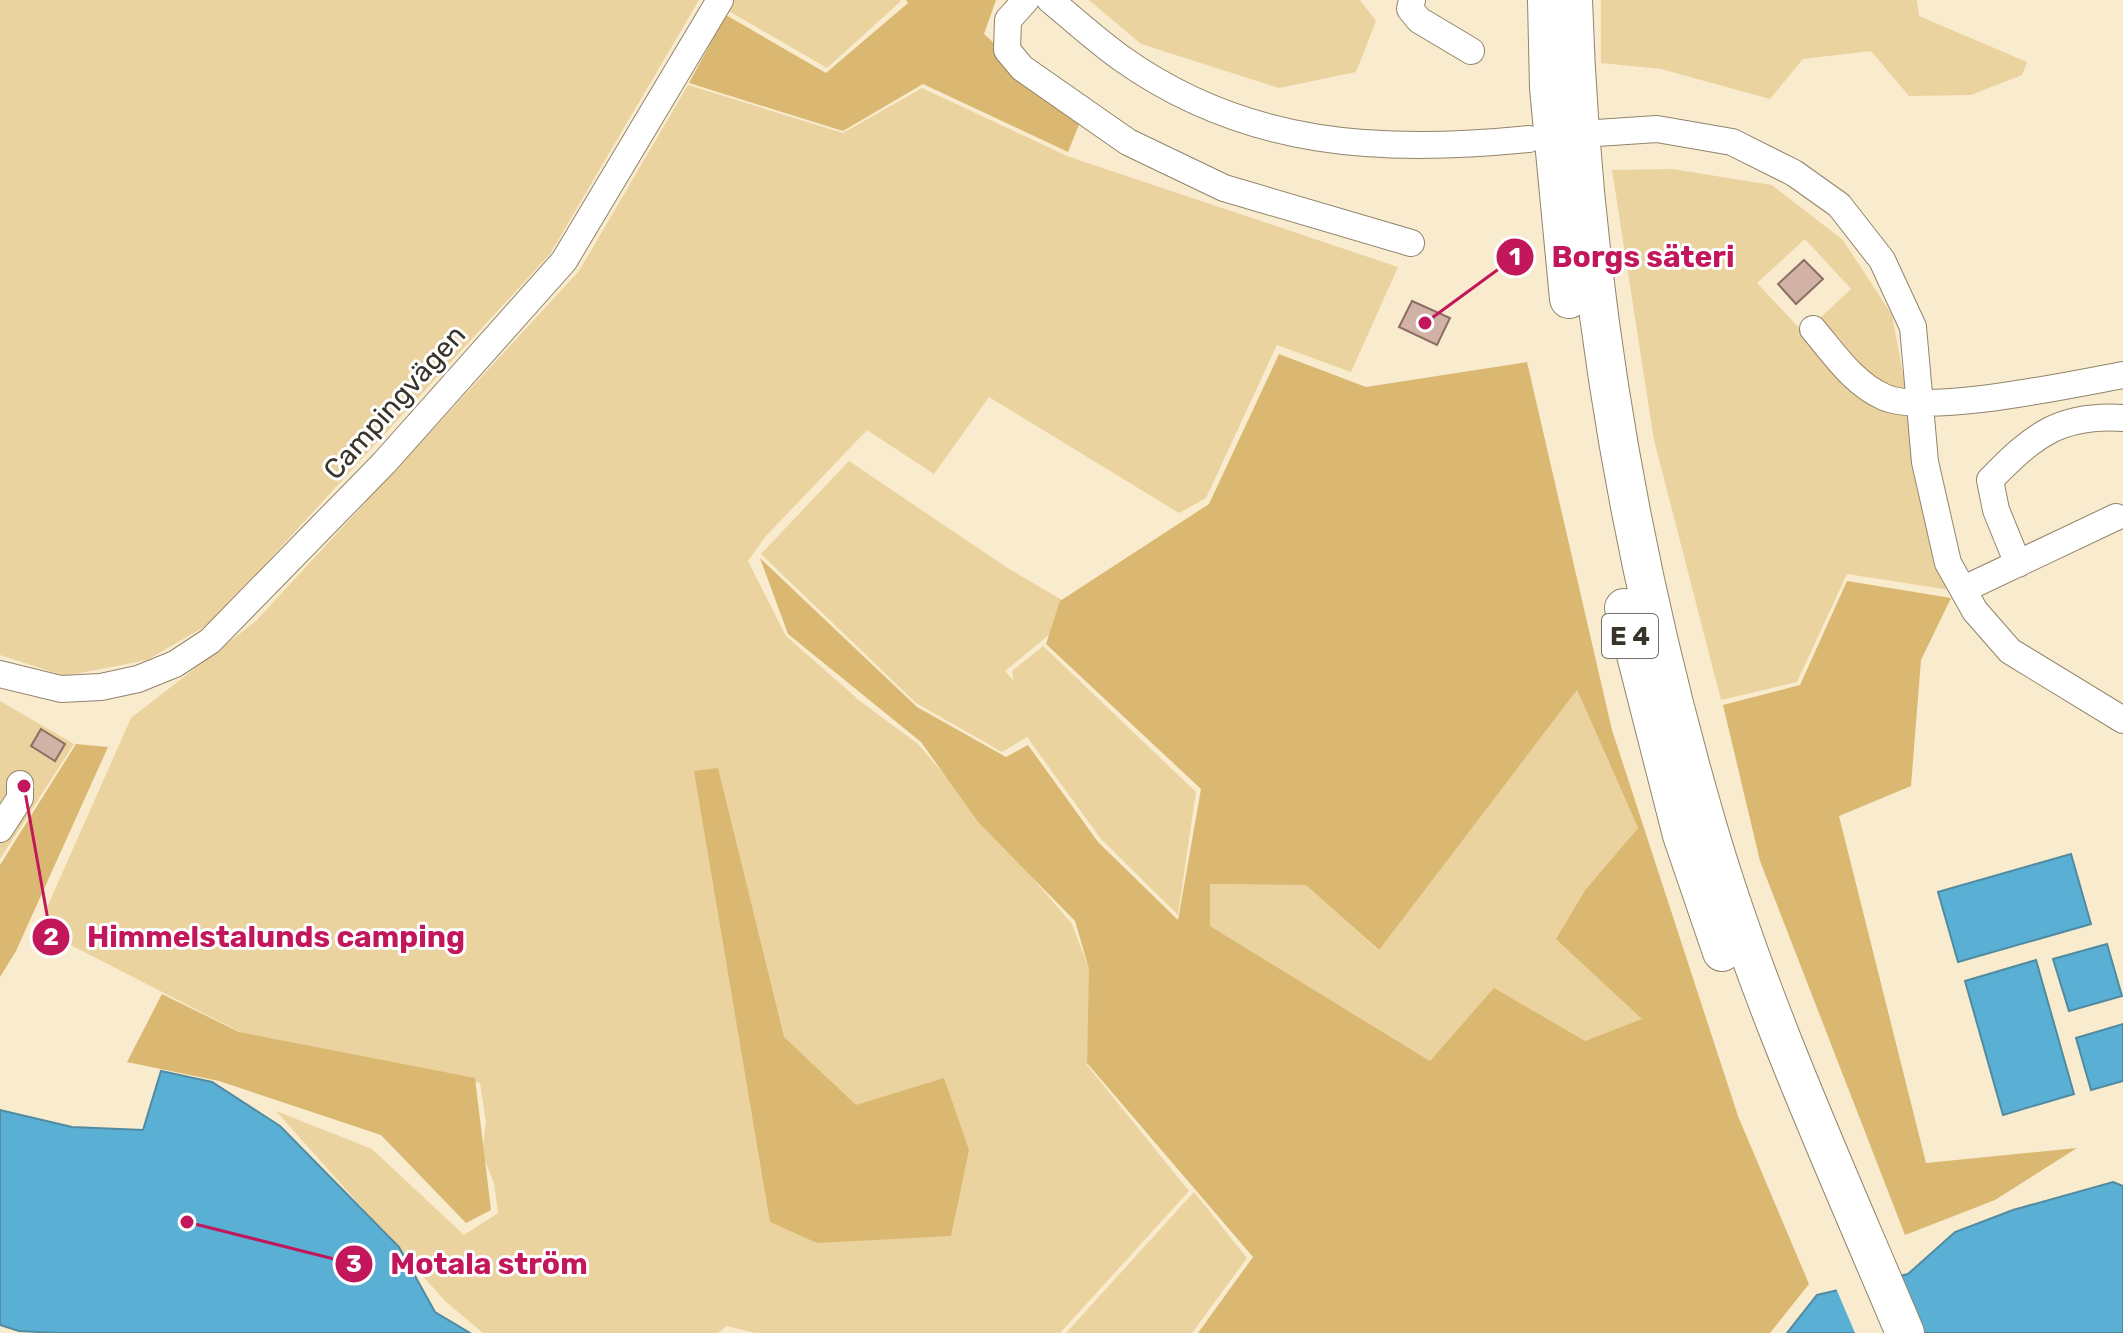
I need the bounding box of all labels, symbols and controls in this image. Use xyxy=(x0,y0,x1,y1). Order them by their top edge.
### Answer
callout: Borgs säteri xyxy=(1495,230,1750,284)
text: Borgs säteri xyxy=(1551,239,1735,275)
text: 1 xyxy=(1509,243,1521,271)
street label: Campingvägen xyxy=(317,318,472,486)
road number: E 4 xyxy=(1602,614,1658,658)
callout: Himmelstalunds camping xyxy=(31,910,481,964)
text: Himmelstalunds camping xyxy=(87,919,465,955)
text: 2 xyxy=(43,923,59,951)
callout: Motala ström xyxy=(334,1237,604,1291)
text: Motala ström xyxy=(390,1246,588,1282)
text: 3 xyxy=(346,1250,362,1278)

